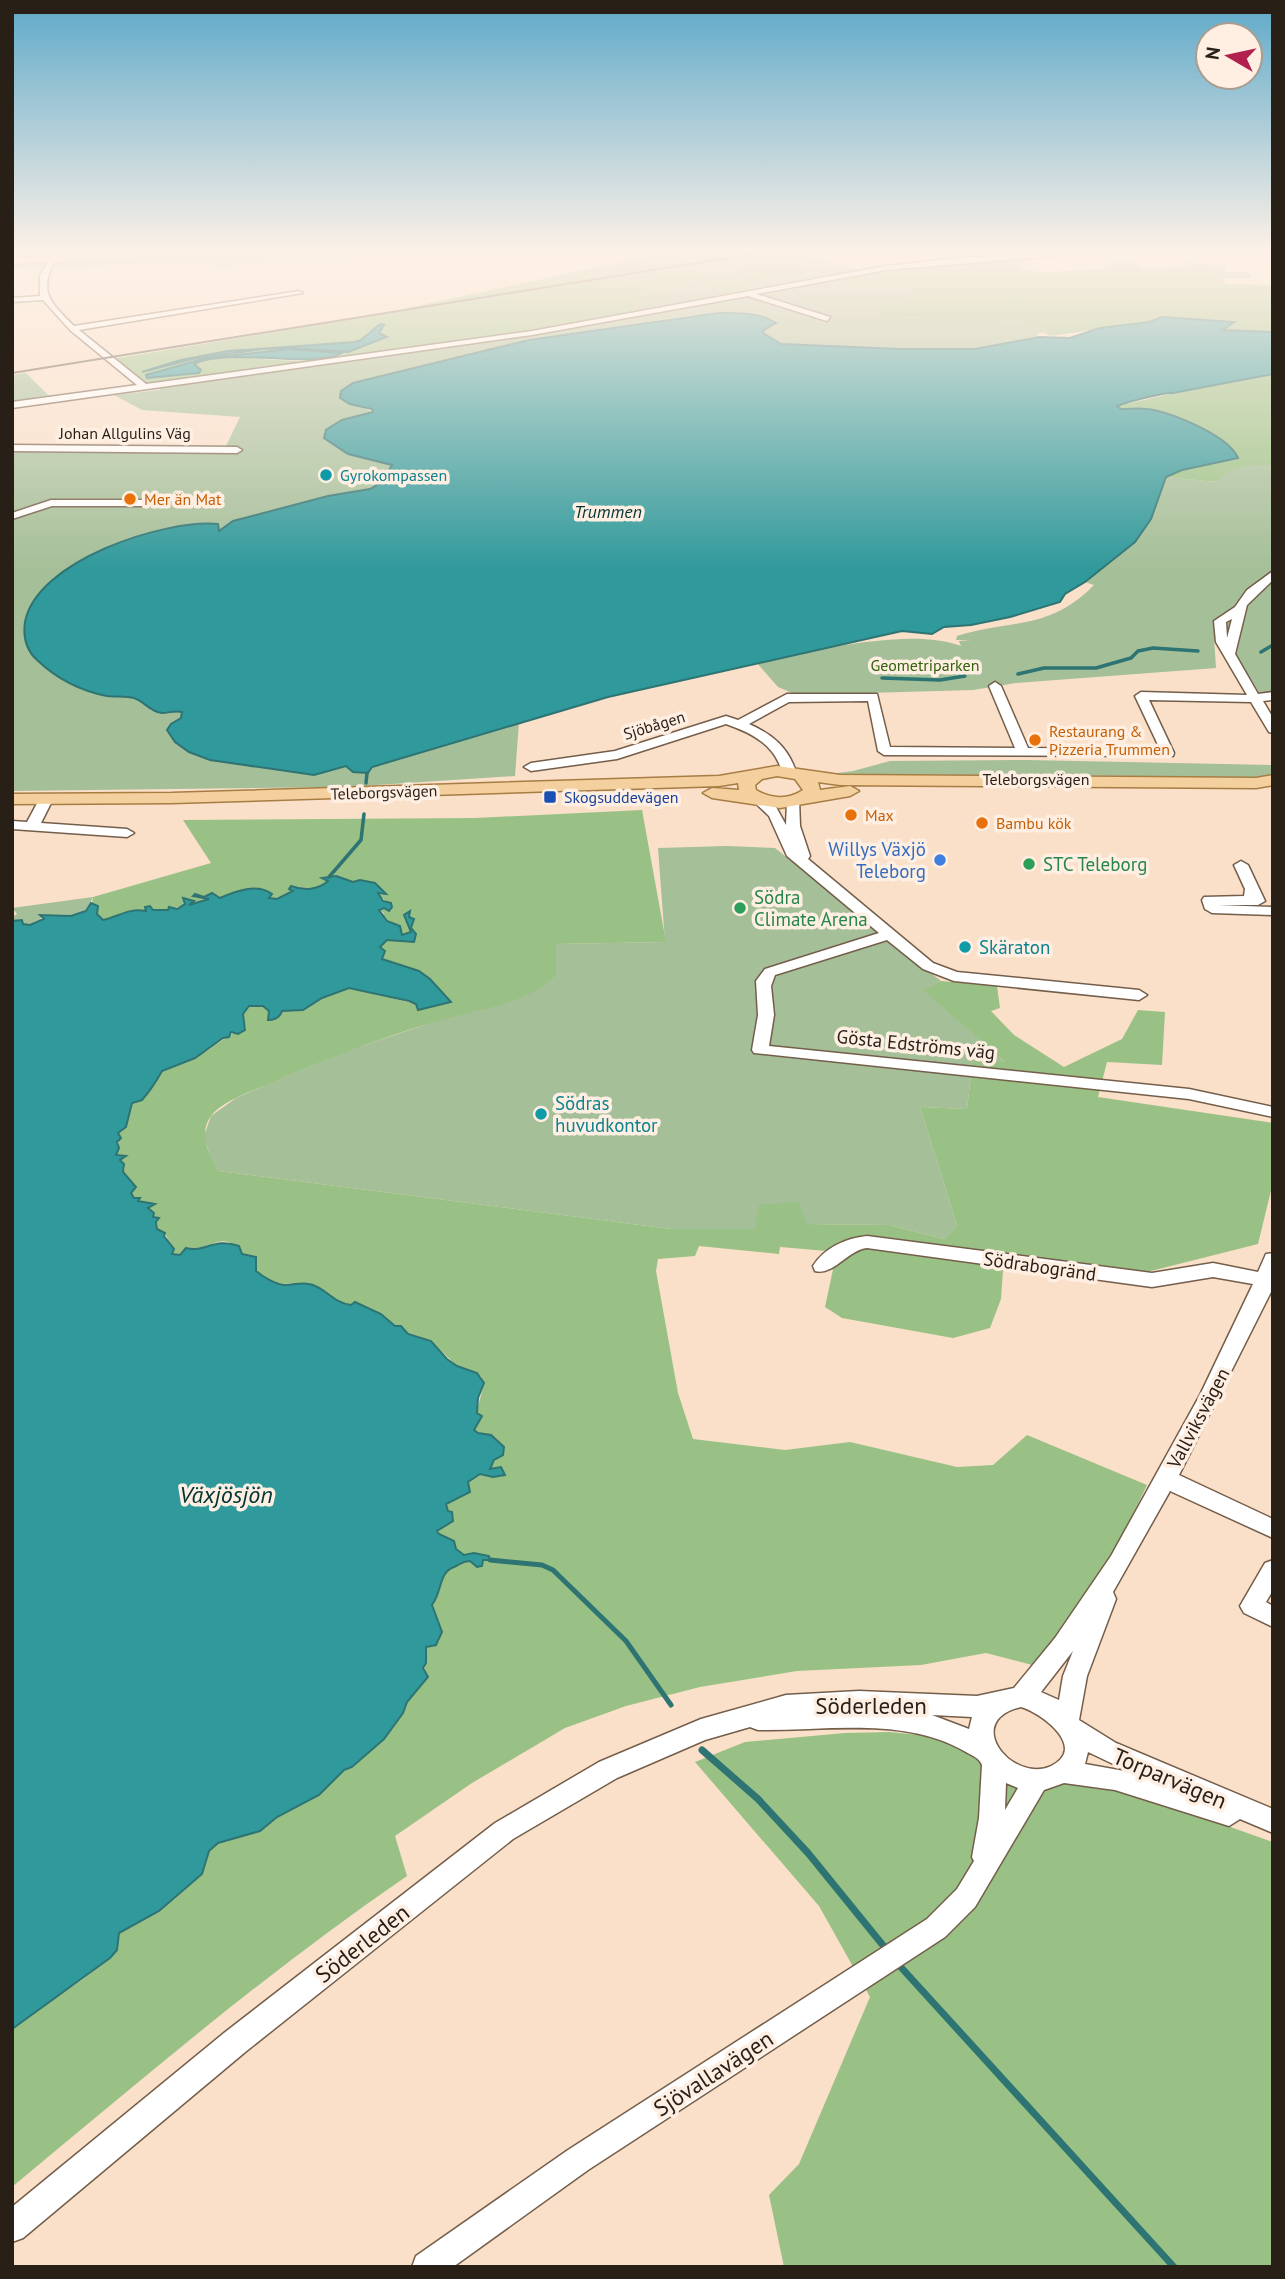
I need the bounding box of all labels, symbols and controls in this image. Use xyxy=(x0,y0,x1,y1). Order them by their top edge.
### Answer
north arrow xyxy=(1194,21,1264,91)
text: N xyxy=(1199,45,1225,61)
street label: Johan Allgulins Väg xyxy=(58,423,191,443)
place label: Gyrokompassen xyxy=(340,465,447,485)
marker: Gyrokompassen xyxy=(318,467,334,483)
place label: Mer än Mat xyxy=(144,489,222,509)
marker: Mer än Mat xyxy=(122,491,138,507)
water label: Trummen xyxy=(574,500,642,523)
park label: Geometriparken xyxy=(871,655,979,675)
street label: Sjöbågen xyxy=(621,706,687,744)
place label: Restaurang & Pizzeria Trummen xyxy=(1049,721,1170,759)
marker: Restaurang & Pizzeria Trummen xyxy=(1027,732,1043,748)
street label: Teleborgsvägen xyxy=(983,769,1089,789)
street label: Teleborgsvägen xyxy=(330,780,438,804)
place label: Skogsuddevägen xyxy=(564,787,679,807)
marker: Skogsuddevägen xyxy=(542,789,558,805)
place label: Max xyxy=(865,805,894,825)
marker: Max xyxy=(843,807,859,823)
place label: Bambu kök xyxy=(996,813,1072,833)
marker: Bambu kök xyxy=(974,815,990,831)
place label: Willys Växjö Teleborg xyxy=(828,837,926,883)
marker: Willys Växjö Teleborg xyxy=(932,852,948,868)
place label: STC Teleborg xyxy=(1043,852,1147,876)
marker: STC Teleborg xyxy=(1021,856,1037,872)
place label: Södra Climate Arena xyxy=(754,885,868,931)
marker: Södra Climate Arena xyxy=(732,900,748,916)
place label: Skäraton xyxy=(979,935,1050,959)
marker: Skäraton xyxy=(957,939,973,955)
street label: Gösta Edströms väg xyxy=(836,1024,996,1064)
place label: Södras huvudkontor xyxy=(555,1091,658,1137)
marker: Södras huvudkontor xyxy=(533,1106,549,1122)
street label: Södrabogränd xyxy=(982,1246,1098,1286)
street label: Vallviksvägen xyxy=(1161,1364,1235,1473)
water label: Växjösjön xyxy=(179,1479,273,1510)
street label: Söderleden xyxy=(815,1691,927,1720)
street label: Torparvägen xyxy=(1109,1741,1231,1815)
street label: Söderleden xyxy=(309,1897,415,1989)
street label: Sjövallavägen xyxy=(648,2024,778,2122)

